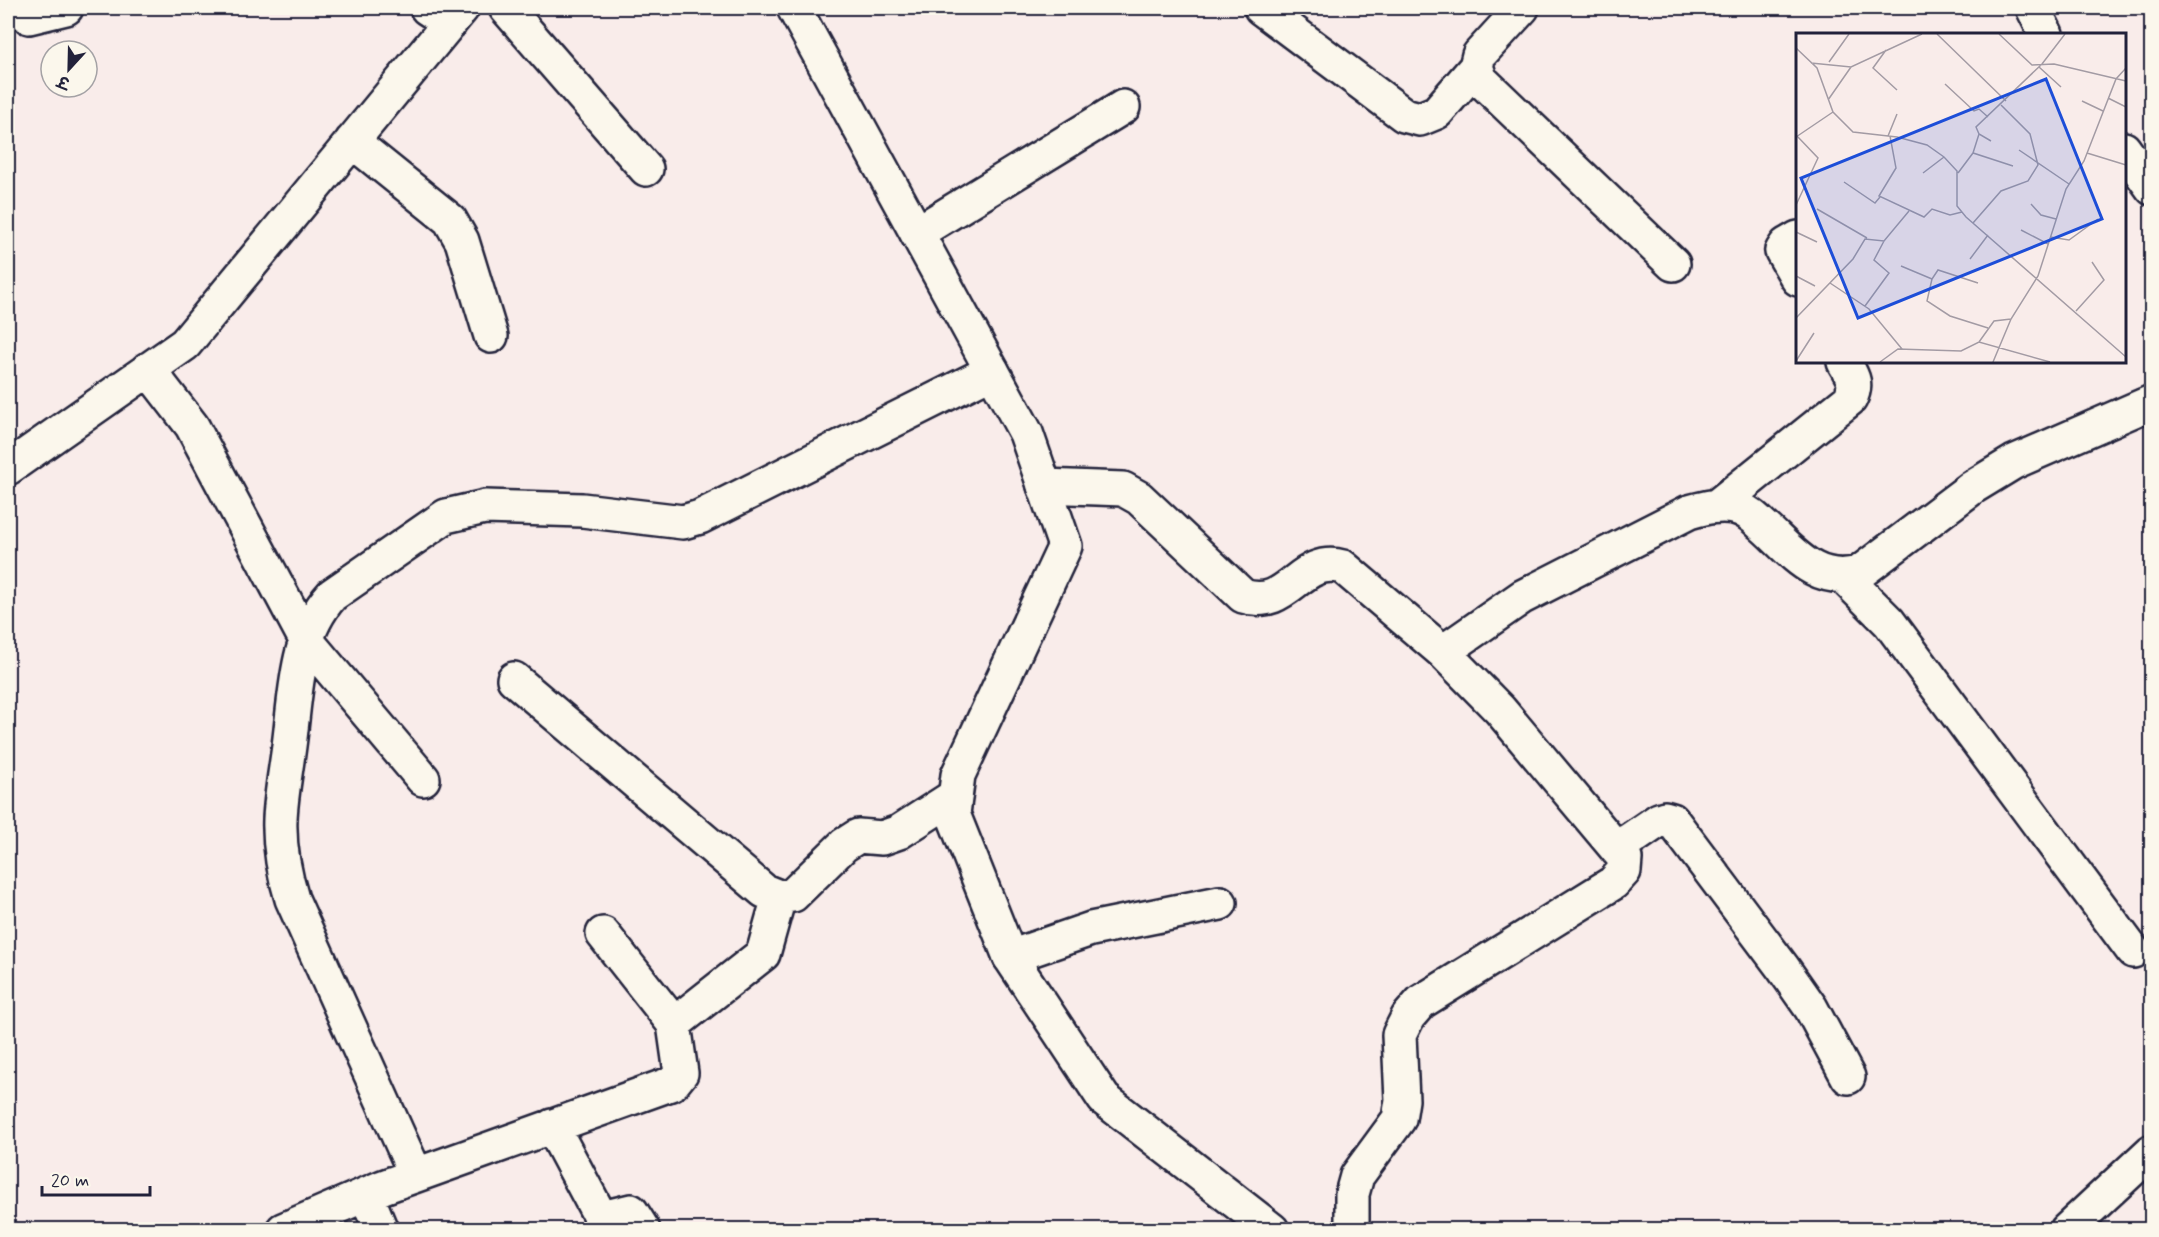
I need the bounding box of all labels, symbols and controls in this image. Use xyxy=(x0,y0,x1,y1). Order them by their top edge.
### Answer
inset map xyxy=(1796,33,2126,363)
north arrow xyxy=(39,39,99,99)
text: उ xyxy=(54,69,75,94)
scale bar xyxy=(42,1159,150,1197)
text: 20 m xyxy=(51,1169,89,1193)

